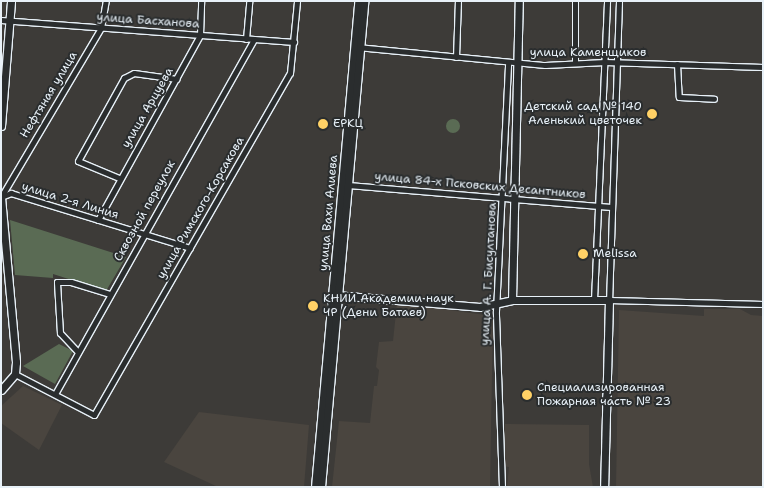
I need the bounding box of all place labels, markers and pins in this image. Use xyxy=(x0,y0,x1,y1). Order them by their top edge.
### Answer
place label: Детский сад № 140 Аленький цветочек xyxy=(524,100,642,128)
marker: Детский сад № 140 Аленький цветочек xyxy=(646,108,658,120)
place label: ЕРКЦ xyxy=(333,117,363,131)
marker: ЕРКЦ xyxy=(317,118,329,130)
place label: Melissa xyxy=(593,247,637,261)
marker: Melissa xyxy=(577,248,589,260)
place label: КНИИ Академии наук ЧР (Дени Батаев) xyxy=(323,292,454,320)
marker: КНИИ Академии наук ЧР (Дени Батаев) xyxy=(307,300,319,312)
place label: Специализированная Пожарная часть № 23 xyxy=(537,381,671,409)
marker: Специализированная Пожарная часть № 23 xyxy=(521,389,533,401)

